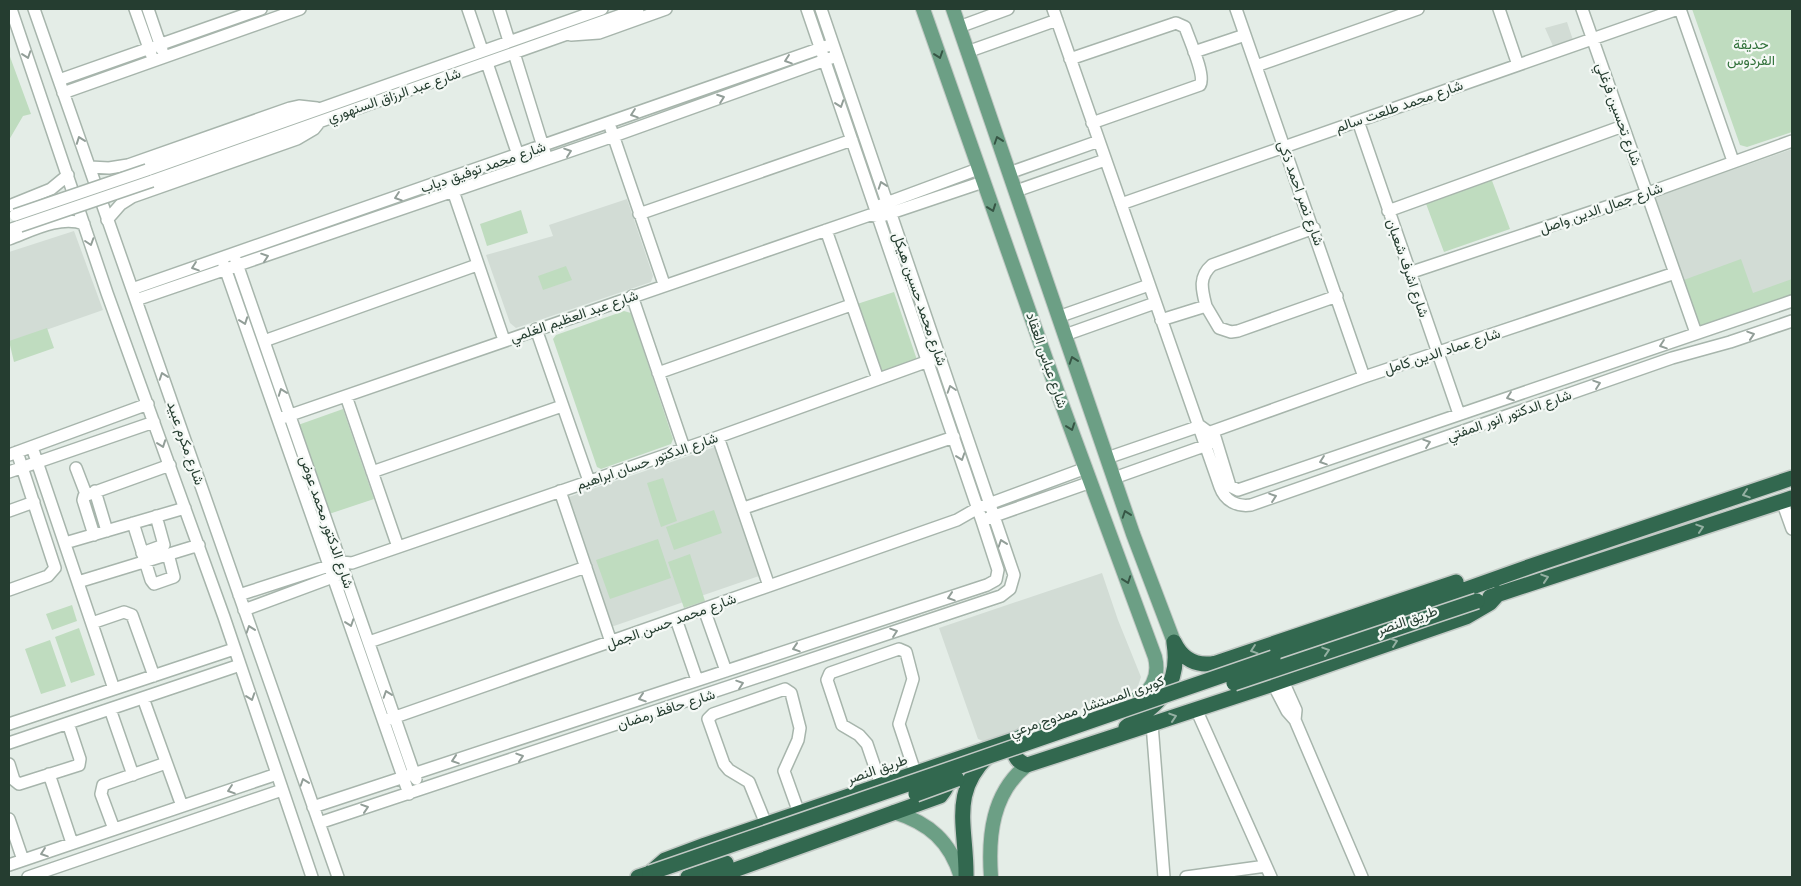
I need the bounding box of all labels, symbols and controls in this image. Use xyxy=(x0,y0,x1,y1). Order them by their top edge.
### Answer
park label: حديقة الفردوس xyxy=(1727,34,1775,69)
one-way arrow xyxy=(21,50,31,59)
one-way arrow xyxy=(933,50,943,59)
one-way arrow xyxy=(784,54,792,64)
street label: شارع تحسين فرغلي xyxy=(1589,60,1647,169)
street label: شارع عبد الرزاق السنهوري xyxy=(325,63,464,129)
street label: شارع محمد طلعت سالم xyxy=(1333,75,1466,138)
one-way arrow xyxy=(716,94,725,104)
one-way arrow xyxy=(834,100,844,108)
one-way arrow xyxy=(631,108,639,118)
one-way arrow xyxy=(76,136,86,145)
street label: شارع محمد توفيق دياب xyxy=(418,136,549,199)
one-way arrow xyxy=(994,137,1004,145)
street label: شارع نصر احمد ذكى xyxy=(1272,138,1329,249)
one-way arrow xyxy=(563,148,572,158)
street label: شارع جمال الدين واصل xyxy=(1537,177,1666,239)
one-way arrow xyxy=(878,181,888,190)
one-way arrow xyxy=(395,191,403,201)
one-way arrow xyxy=(986,203,996,212)
street label: شارع اشرف شعبان xyxy=(1381,216,1434,320)
street label: شارع محمد حسين هيكل xyxy=(887,230,952,369)
one-way arrow xyxy=(84,237,94,246)
one-way arrow xyxy=(261,252,269,262)
one-way arrow xyxy=(192,261,200,271)
street label: شارع عبد العظيم الغلمي xyxy=(507,285,641,349)
street label: شارع عباس العقاد xyxy=(1020,309,1073,411)
one-way arrow xyxy=(238,316,248,324)
street label: شارع عماد الدين كامل xyxy=(1381,323,1503,380)
one-way arrow xyxy=(1747,331,1755,341)
one-way arrow xyxy=(1660,339,1668,349)
one-way arrow xyxy=(1069,356,1079,365)
one-way arrow xyxy=(158,372,168,381)
one-way arrow xyxy=(1592,380,1600,390)
street label: شارع الدكتور انور المفتي xyxy=(1444,384,1575,448)
one-way arrow xyxy=(946,385,956,394)
one-way arrow xyxy=(278,388,288,397)
one-way arrow xyxy=(1506,391,1514,401)
street label: شارع مكرم عبيد xyxy=(161,398,210,488)
one-way arrow xyxy=(1065,422,1075,431)
street label: شارع الدكتور حسان ابراهيم xyxy=(573,427,721,496)
one-way arrow xyxy=(1422,439,1430,449)
one-way arrow xyxy=(156,440,166,448)
one-way arrow xyxy=(955,452,965,461)
street label: شارع الدكتور محمد عوض xyxy=(294,453,359,591)
one-way arrow xyxy=(1319,455,1327,465)
one-way arrow xyxy=(1742,488,1751,498)
one-way arrow xyxy=(1269,493,1277,503)
one-way arrow xyxy=(1122,510,1132,519)
one-way arrow xyxy=(1695,524,1704,534)
one-way arrow xyxy=(998,539,1008,548)
one-way arrow xyxy=(1541,574,1549,584)
one-way arrow xyxy=(1121,575,1131,583)
street label: شارع محمد حسن الجمل xyxy=(603,588,739,655)
one-way arrow xyxy=(947,591,955,601)
street label: طريق النصر xyxy=(1373,600,1440,639)
one-way arrow xyxy=(344,618,354,626)
one-way arrow xyxy=(246,625,256,633)
one-way arrow xyxy=(890,628,898,638)
one-way arrow xyxy=(1389,638,1397,648)
one-way arrow xyxy=(793,642,801,652)
one-way arrow xyxy=(1251,644,1259,654)
one-way arrow xyxy=(1321,647,1330,657)
street label: كوبرى المستشار ممدوح مرعي xyxy=(1007,670,1167,744)
one-way arrow xyxy=(736,679,744,689)
street label: شارع حافظ رمضان xyxy=(614,684,718,735)
one-way arrow xyxy=(383,691,393,699)
one-way arrow xyxy=(245,692,255,701)
one-way arrow xyxy=(638,693,647,703)
one-way arrow xyxy=(1169,712,1177,722)
street label: طريق النصر xyxy=(843,749,910,788)
one-way arrow xyxy=(515,753,523,763)
one-way arrow xyxy=(451,754,459,764)
one-way arrow xyxy=(300,778,310,787)
one-way arrow xyxy=(227,784,236,794)
one-way arrow xyxy=(361,804,369,814)
one-way arrow xyxy=(40,847,49,857)

